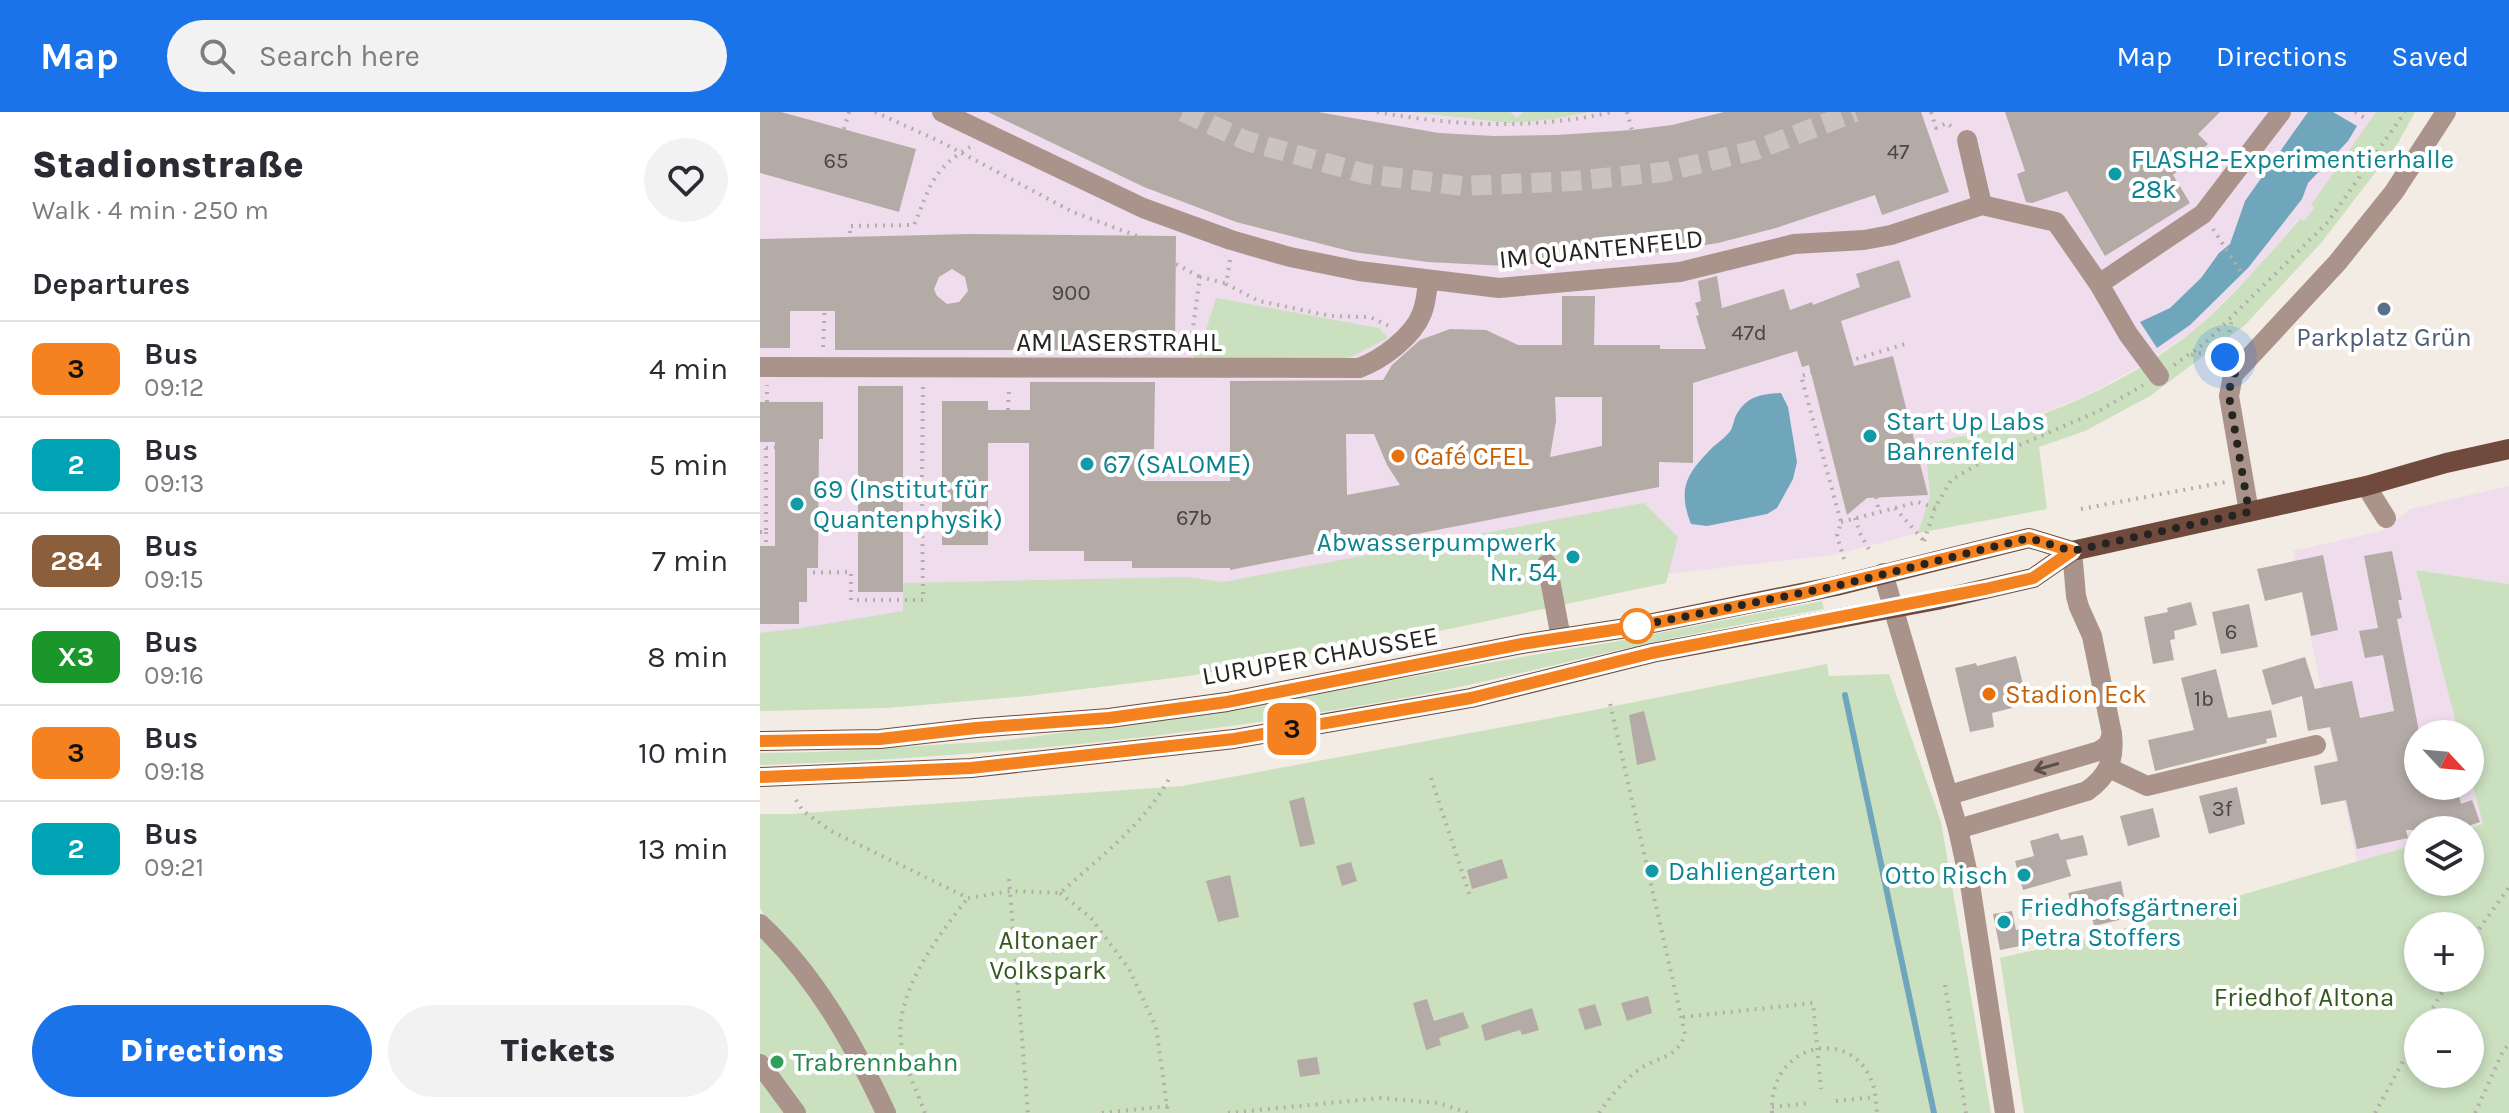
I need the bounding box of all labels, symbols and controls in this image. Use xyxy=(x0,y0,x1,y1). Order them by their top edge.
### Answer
search box xyxy=(167,20,727,92)
text: Map xyxy=(40,34,119,79)
icon: search xyxy=(195,34,239,78)
text: Search here xyxy=(259,38,420,74)
text: Map xyxy=(2117,40,2172,73)
text: Directions xyxy=(2216,40,2348,73)
text: Saved xyxy=(2392,40,2469,73)
button: heart xyxy=(644,138,728,222)
house number: 47 xyxy=(1887,139,1909,165)
text: Stadionstraße xyxy=(32,142,304,187)
place label: FLASH2-Experimentierhalle 28k xyxy=(2131,144,2454,205)
house number: 65 xyxy=(823,148,849,174)
marker: FLASH2-Experimentierhalle 28k xyxy=(2106,165,2124,183)
text: Walk · 4 min · 250 m xyxy=(32,195,269,226)
street label: IM QUANTENFELD xyxy=(1497,223,1705,275)
text: Departures xyxy=(32,266,190,302)
house number: 900 xyxy=(1052,280,1090,306)
marker: Parkplatz Grün xyxy=(2375,300,2393,318)
house number: 47d xyxy=(1731,320,1767,346)
place label: Parkplatz Grün xyxy=(2296,322,2472,353)
street label: AM LASERSTRAHL xyxy=(1016,327,1222,358)
text: Bus xyxy=(144,336,198,372)
your location xyxy=(2205,337,2245,377)
text: 4 min xyxy=(649,351,728,387)
text: 3 xyxy=(67,352,85,385)
text: 09:12 xyxy=(144,372,204,403)
place label: Start Up Labs Bahrenfeld xyxy=(1886,406,2045,467)
marker: Start Up Labs Bahrenfeld xyxy=(1861,427,1879,445)
text: Bus xyxy=(144,432,198,468)
place label: Café CFEL xyxy=(1414,441,1529,472)
text: 5 min xyxy=(649,447,728,483)
marker: Café CFEL xyxy=(1389,447,1407,465)
text: 2 xyxy=(68,448,84,481)
place label: 67 (SALOME) xyxy=(1103,449,1251,480)
marker: 67 (SALOME) xyxy=(1078,455,1096,473)
text: 09:13 xyxy=(144,468,204,499)
place label: 69 (Institut für Quantenphysik) xyxy=(813,474,1003,535)
marker: 69 (Institut für Quantenphysik) xyxy=(788,495,806,513)
house number: 67b xyxy=(1176,505,1212,531)
place label: Abwasserpumpwerk Nr. 54 xyxy=(1317,527,1557,588)
text: Bus xyxy=(144,528,198,564)
text: 7 min xyxy=(652,543,728,579)
text: 284 xyxy=(50,544,102,577)
marker: Abwasserpumpwerk Nr. 54 xyxy=(1564,548,1582,566)
text: 09:15 xyxy=(144,564,204,595)
unlabelled marker xyxy=(1620,609,1654,643)
house number: 6 xyxy=(2225,619,2237,645)
street label: LURUPER CHAUSSEE xyxy=(1200,620,1440,692)
text: Bus xyxy=(144,624,198,660)
text: 8 min xyxy=(647,639,728,675)
text: X3 xyxy=(58,640,94,673)
text: 09:16 xyxy=(144,660,204,691)
place label: Stadion Eck xyxy=(2005,679,2147,710)
marker: Stadion Eck xyxy=(1980,685,1998,703)
house number: 1b xyxy=(2194,686,2214,712)
line badge: 3 xyxy=(1266,703,1318,755)
text: 3 xyxy=(1283,712,1301,745)
text: Bus xyxy=(144,720,198,756)
north arrow xyxy=(2404,720,2484,800)
map controls xyxy=(2404,720,2484,1088)
text: 10 min xyxy=(638,735,728,771)
text: 3 xyxy=(67,736,85,769)
text: 09:18 xyxy=(144,756,205,787)
one-way arrow xyxy=(2033,760,2059,775)
house number: 3f xyxy=(2212,796,2233,822)
text: Bus xyxy=(144,816,198,852)
button: layers xyxy=(2404,816,2484,896)
text: 13 min xyxy=(638,831,728,867)
text: 2 xyxy=(68,832,84,865)
text: 09:21 xyxy=(144,852,204,883)
place label: Dahliengarten xyxy=(1668,856,1836,887)
place label: Otto Risch xyxy=(1885,860,2008,891)
marker: Dahliengarten xyxy=(1643,862,1661,880)
marker: Otto Risch xyxy=(2015,866,2033,884)
place label: Friedhofsgärtnerei Petra Stoffers xyxy=(2020,892,2239,953)
button: + xyxy=(2404,912,2484,992)
marker: Friedhofsgärtnerei Petra Stoffers xyxy=(1995,913,2013,931)
park label: Altonaer Volkspark xyxy=(989,925,1107,986)
park label: Friedhof Altona xyxy=(2214,982,2394,1013)
button: Directions xyxy=(32,1005,372,1097)
button: Tickets xyxy=(388,1005,728,1097)
button: − xyxy=(2404,1008,2484,1088)
place label: Trabrennbahn xyxy=(793,1047,958,1078)
marker: Trabrennbahn xyxy=(768,1053,786,1071)

